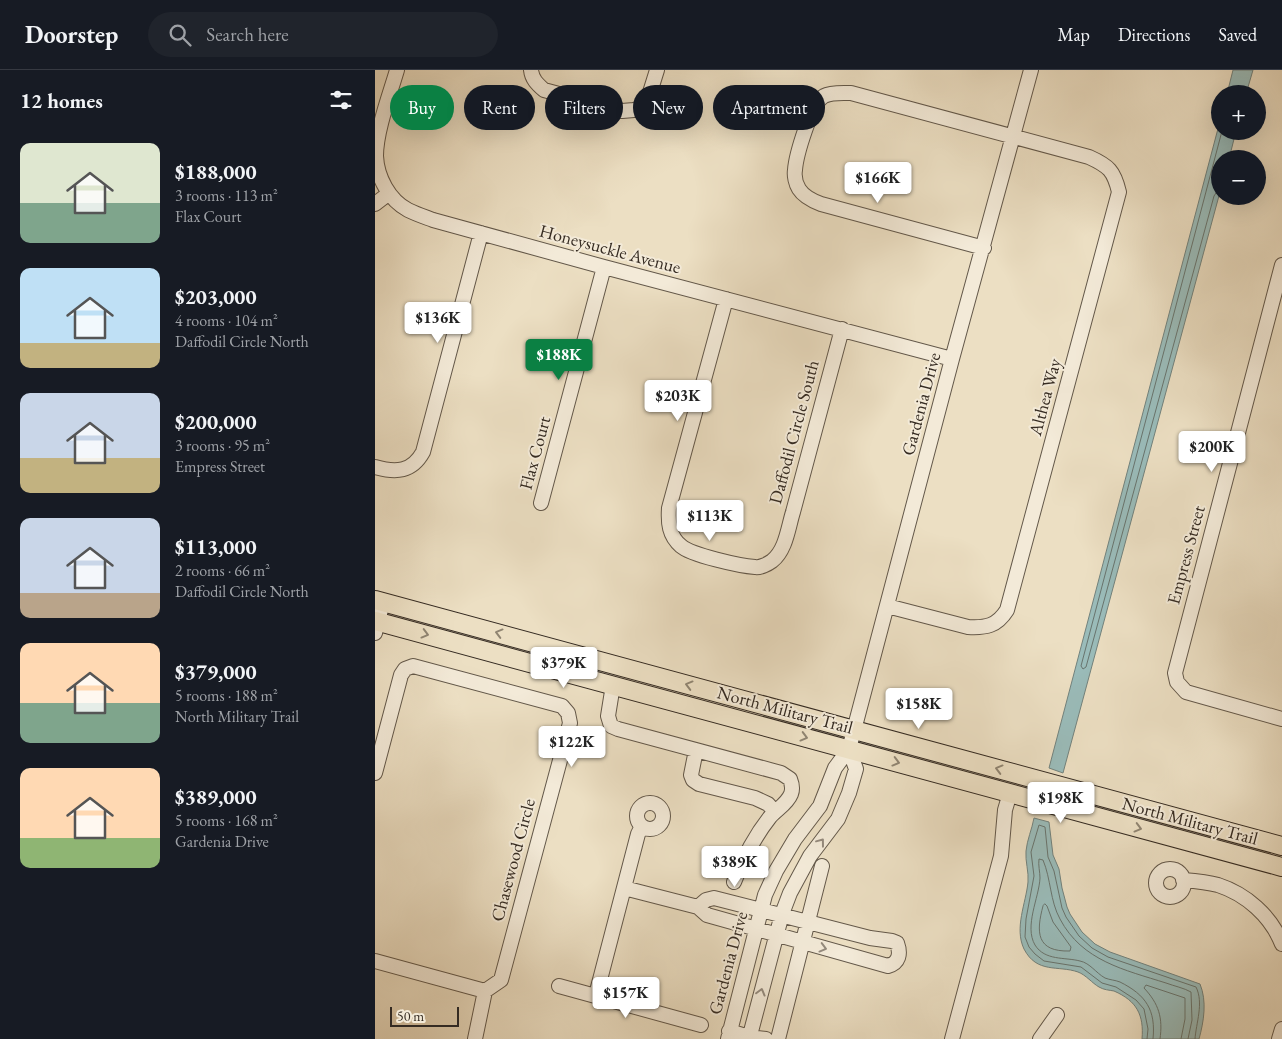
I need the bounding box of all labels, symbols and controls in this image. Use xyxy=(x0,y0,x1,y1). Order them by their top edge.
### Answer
search box xyxy=(148,12,498,57)
text: Doorstep xyxy=(25,19,118,50)
icon: search xyxy=(166,21,194,49)
text: Search here xyxy=(206,22,289,47)
text: Map xyxy=(1058,23,1090,46)
text: Directions xyxy=(1118,23,1190,46)
text: Saved xyxy=(1218,23,1257,46)
chip: Buy xyxy=(390,85,454,130)
chip: Rent xyxy=(464,85,535,130)
chip: Filters xyxy=(545,85,623,130)
chip: New xyxy=(633,85,703,130)
chip: Apartment xyxy=(713,85,825,130)
map controls xyxy=(1211,85,1266,205)
button: + xyxy=(1211,85,1266,140)
icon: filters xyxy=(327,86,355,114)
text: 12 homes xyxy=(20,87,103,114)
button: − xyxy=(1211,150,1266,205)
text: $188,000 xyxy=(175,158,257,185)
pin: $166K xyxy=(843,162,913,204)
icon: home xyxy=(60,163,120,223)
text: $166K xyxy=(856,167,900,188)
text: 3 rooms · 113 m² xyxy=(175,185,278,206)
text: Flax Court xyxy=(175,206,242,227)
street label: Honeysuckle Avenue xyxy=(537,219,683,278)
text: $203,000 xyxy=(175,283,257,310)
icon: home xyxy=(60,288,120,348)
pin: $136K xyxy=(403,302,473,344)
text: $136K xyxy=(416,307,460,328)
text: 4 rooms · 104 m² xyxy=(175,310,278,331)
text: Daffodil Circle North xyxy=(175,331,309,352)
pin: $188K xyxy=(524,338,594,381)
text: $188K xyxy=(537,344,581,365)
street label: Gardenia Drive xyxy=(896,350,945,458)
street label: Althea Way xyxy=(1023,356,1066,439)
street label: Daffodil Circle South xyxy=(763,357,824,506)
pin: $203K xyxy=(643,380,713,422)
text: $203K xyxy=(656,385,700,406)
text: $200,000 xyxy=(175,408,257,435)
icon: home xyxy=(60,413,120,473)
street label: Flax Court xyxy=(514,413,555,492)
pin: $200K xyxy=(1177,430,1247,473)
text: 3 rooms · 95 m² xyxy=(175,435,270,456)
text: $200K xyxy=(1190,436,1234,457)
text: Empress Street xyxy=(175,456,265,477)
pin: $113K xyxy=(675,500,745,542)
street label: Empress Street xyxy=(1161,503,1210,607)
text: $113K xyxy=(688,505,732,526)
text: $113,000 xyxy=(175,533,257,560)
icon: home xyxy=(60,538,120,598)
text: 2 rooms · 66 m² xyxy=(175,560,270,581)
text: Daffodil Circle North xyxy=(175,581,309,602)
one-way arrow xyxy=(494,628,503,639)
one-way arrow xyxy=(420,629,428,639)
pin: $379K xyxy=(529,646,599,689)
text: $379K xyxy=(542,652,586,673)
text: $379,000 xyxy=(175,658,257,685)
icon: home xyxy=(60,663,120,723)
one-way arrow xyxy=(686,680,694,690)
street label: North Military Trail xyxy=(715,680,856,739)
text: 5 rooms · 188 m² xyxy=(175,685,278,706)
pin: $158K xyxy=(884,688,954,730)
text: $158K xyxy=(897,693,941,714)
text: North Military Trail xyxy=(175,706,299,727)
pin: $122K xyxy=(537,726,607,768)
text: $122K xyxy=(550,731,594,752)
one-way arrow xyxy=(799,731,808,742)
one-way arrow xyxy=(892,756,901,767)
one-way arrow xyxy=(995,764,1003,774)
pin: $198K xyxy=(1026,782,1096,824)
text: $389,000 xyxy=(175,783,257,810)
text: $198K xyxy=(1039,787,1083,808)
icon: home xyxy=(60,788,120,848)
street label: North Military Trail xyxy=(1120,791,1261,850)
street label: Chasewood Circle xyxy=(485,796,540,924)
text: 5 rooms · 168 m² xyxy=(175,810,278,831)
one-way arrow xyxy=(1133,822,1141,832)
text: Gardenia Drive xyxy=(175,831,269,852)
one-way arrow xyxy=(815,838,824,848)
pin: $389K xyxy=(700,846,770,888)
text: $389K xyxy=(713,851,757,872)
street label: Gardenia Drive xyxy=(703,909,752,1017)
one-way arrow xyxy=(819,943,827,953)
pin: $157K xyxy=(591,976,661,1019)
text: $157K xyxy=(604,982,648,1003)
one-way arrow xyxy=(755,987,766,996)
scale bar xyxy=(390,1004,459,1027)
text: 50 m xyxy=(397,1007,424,1025)

